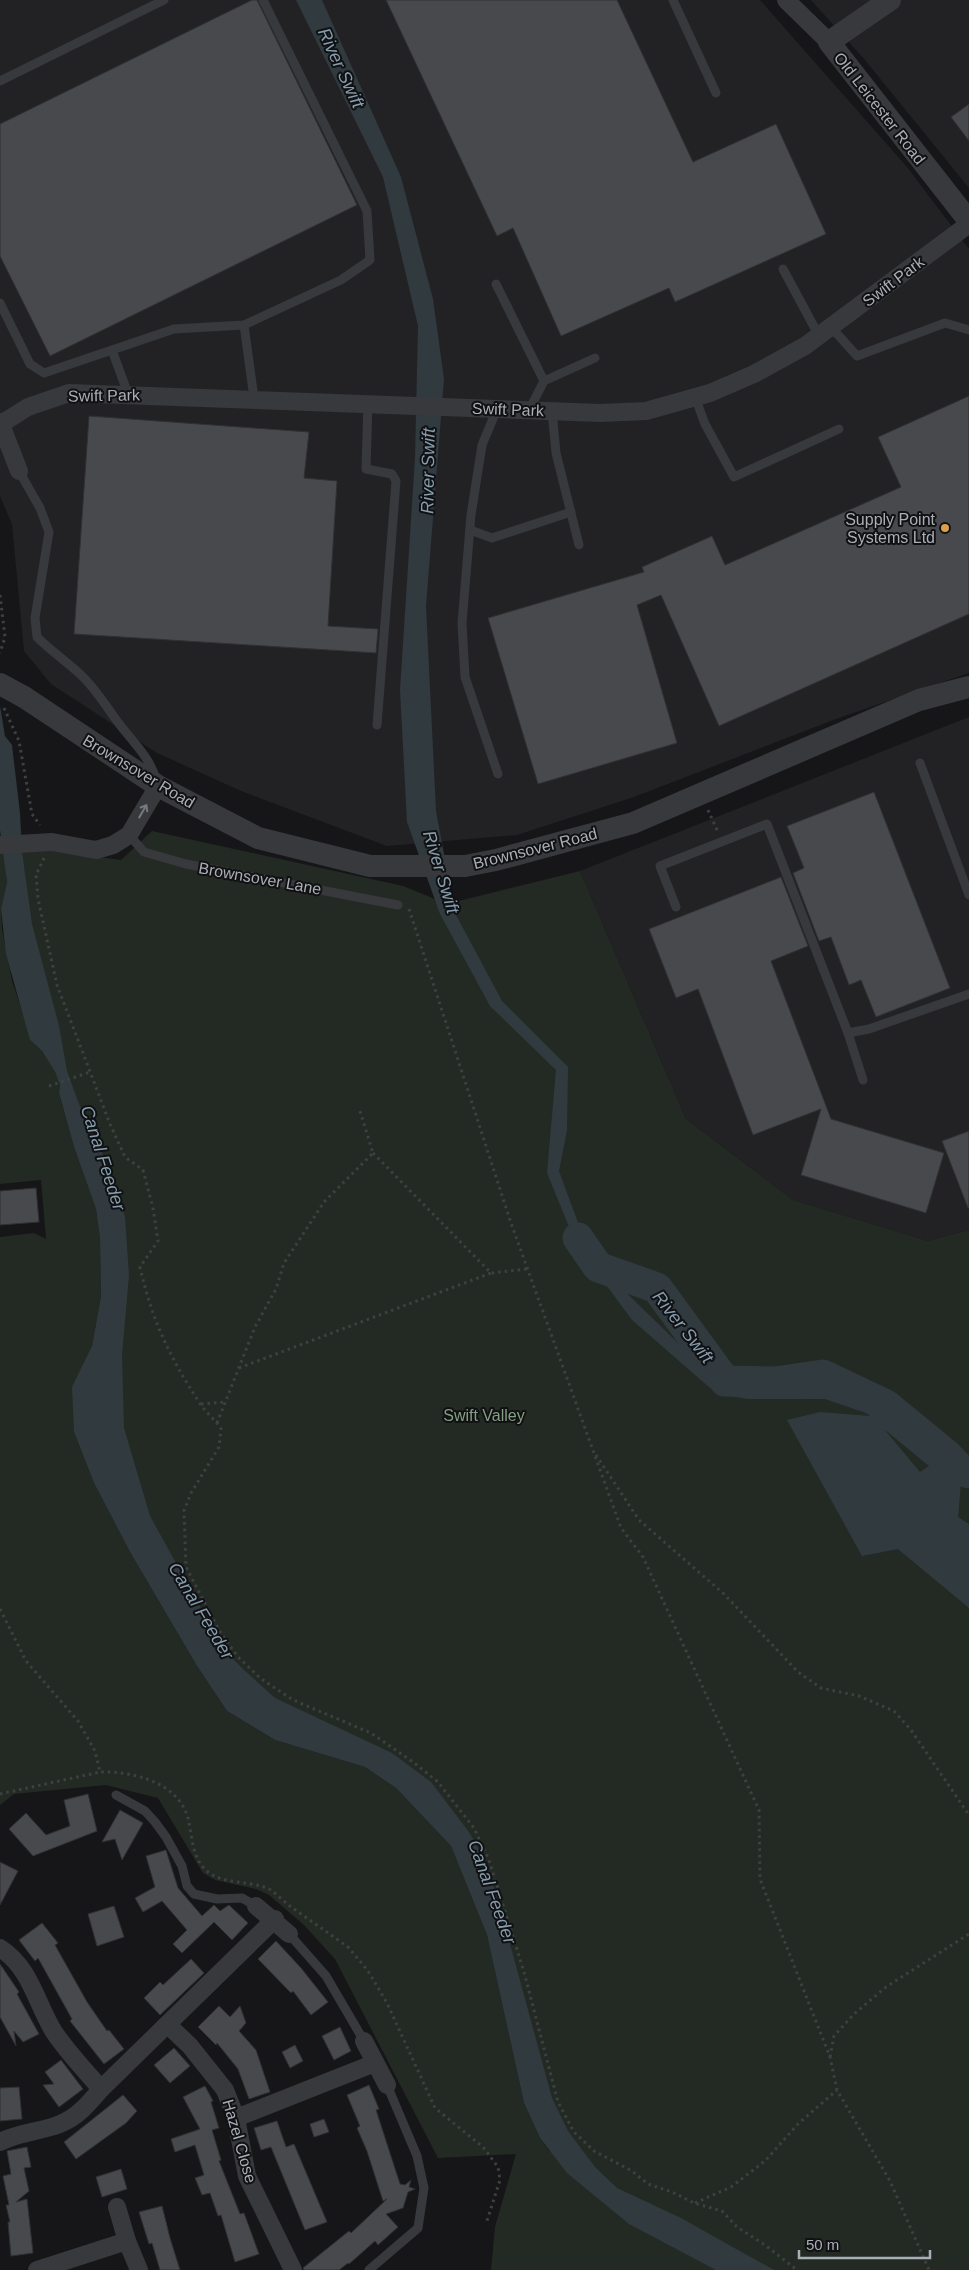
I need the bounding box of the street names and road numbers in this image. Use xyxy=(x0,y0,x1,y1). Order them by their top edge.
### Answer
street label: Old Leicester Road xyxy=(831,49,928,168)
street label: Swift Park xyxy=(859,252,928,310)
street label: Swift Park xyxy=(68,386,141,405)
street label: Swift Park xyxy=(472,400,545,419)
street label: Brownsover Road xyxy=(80,731,198,811)
street label: Brownsover Road xyxy=(471,825,599,872)
street label: Brownsover Lane xyxy=(197,859,323,898)
street label: Hazel Close xyxy=(219,2097,260,2185)

